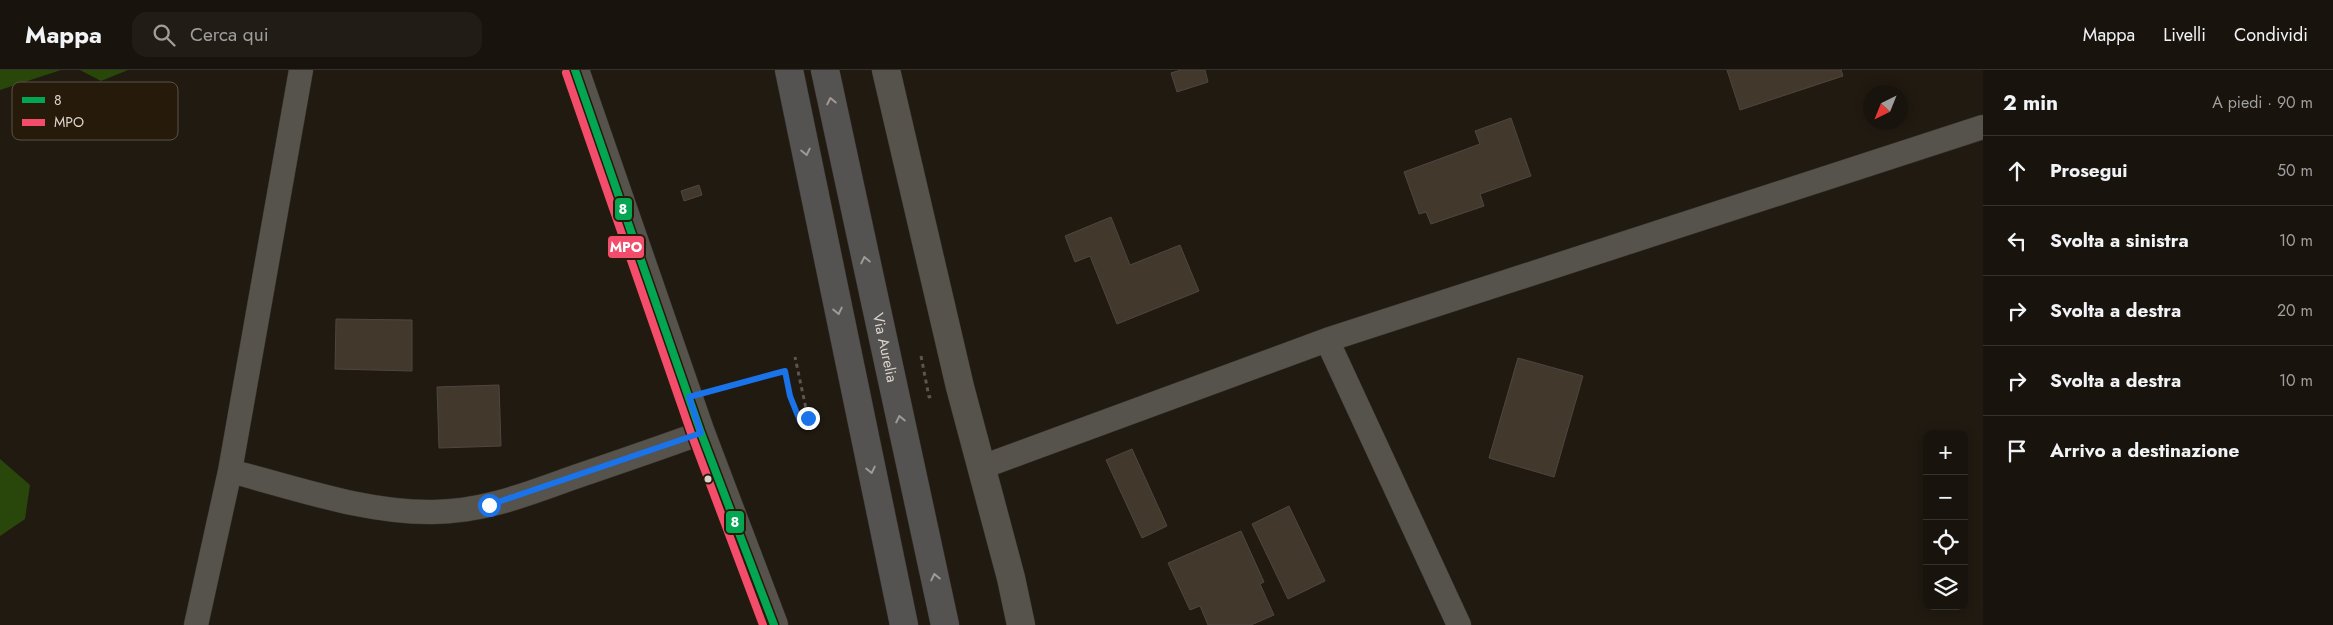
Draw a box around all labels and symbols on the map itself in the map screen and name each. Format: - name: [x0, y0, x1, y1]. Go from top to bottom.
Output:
- legend: [12, 82, 178, 140]
- north arrow: [1863, 85, 1908, 130]
- text: 8: [54, 90, 62, 110]
- one-way arrow: [826, 97, 837, 105]
- text: MPO: [54, 112, 84, 132]
- one-way arrow: [800, 148, 811, 156]
- line badge: 8: [614, 197, 633, 221]
- text: 8: [619, 199, 628, 219]
- line badge: MPO: [607, 235, 645, 259]
- text: MPO: [610, 237, 643, 257]
- one-way arrow: [860, 256, 871, 264]
- one-way arrow: [833, 307, 843, 316]
- street label: Via Aurelia: [867, 311, 903, 384]
- route end: [797, 407, 820, 430]
- one-way arrow: [895, 414, 906, 423]
- one-way arrow: [866, 466, 876, 475]
- unlabelled marker: [703, 474, 713, 484]
- route start: [478, 494, 501, 517]
- line badge: 8: [725, 510, 745, 534]
- text: 8: [731, 512, 740, 532]
- one-way arrow: [930, 573, 941, 582]

